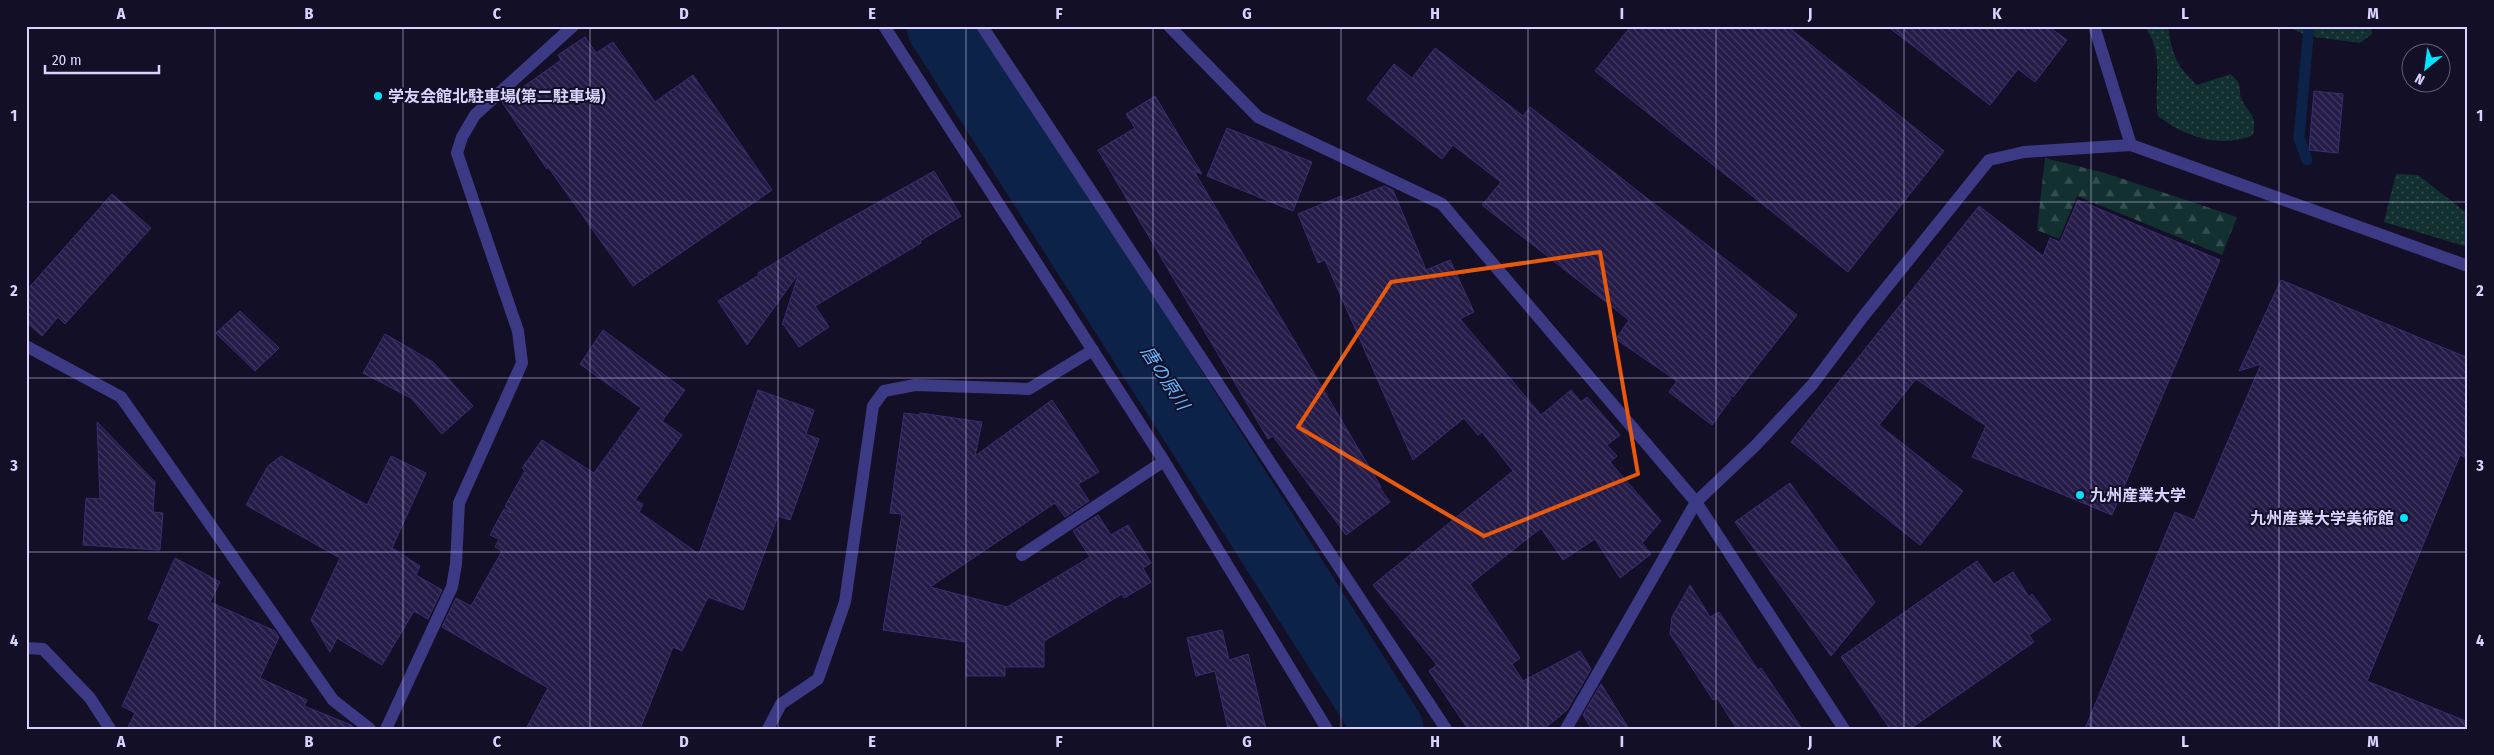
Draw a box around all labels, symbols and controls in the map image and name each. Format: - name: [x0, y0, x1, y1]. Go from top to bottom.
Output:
- text: A: [116, 4, 126, 23]
- text: B: [305, 4, 314, 23]
- text: C: [493, 4, 502, 23]
- text: D: [679, 4, 689, 23]
- text: E: [868, 4, 876, 23]
- text: F: [1055, 4, 1063, 23]
- text: G: [1242, 4, 1252, 23]
- text: H: [1430, 4, 1440, 23]
- text: I: [1620, 4, 1624, 23]
- text: J: [1807, 4, 1812, 23]
- text: K: [1992, 4, 2002, 23]
- text: L: [2181, 4, 2189, 23]
- text: M: [2367, 4, 2379, 23]
- scale bar: [45, 42, 159, 74]
- north arrow: [2402, 42, 2452, 92]
- text: 20 m: [52, 51, 82, 69]
- text: N: [2412, 69, 2428, 88]
- place label: 学友会館北駐車場(第二駐車場): [388, 87, 606, 106]
- marker: 学友会館北駐車場(第二駐車場): [372, 90, 384, 102]
- text: 1: [11, 106, 17, 125]
- text: 1: [2477, 106, 2483, 125]
- text: 2: [9, 281, 18, 300]
- text: 2: [2475, 281, 2484, 300]
- water label: 唐の原川: [1136, 342, 1195, 416]
- text: 3: [9, 456, 18, 475]
- text: 3: [2475, 456, 2484, 475]
- place label: 九州産業大学: [2090, 486, 2186, 505]
- marker: 九州産業大学: [2074, 489, 2086, 501]
- place label: 九州産業大学美術館: [2250, 509, 2394, 528]
- marker: 九州産業大学美術館: [2398, 512, 2410, 524]
- text: 4: [10, 631, 18, 650]
- text: 4: [2476, 631, 2484, 650]
- text: A: [116, 732, 126, 751]
- text: B: [305, 732, 314, 751]
- text: C: [493, 732, 502, 751]
- text: D: [679, 732, 689, 751]
- text: E: [868, 732, 876, 751]
- text: F: [1055, 732, 1063, 751]
- text: G: [1242, 732, 1252, 751]
- text: H: [1430, 732, 1440, 751]
- text: I: [1620, 732, 1624, 751]
- text: J: [1807, 732, 1812, 751]
- text: K: [1992, 732, 2002, 751]
- text: L: [2181, 732, 2189, 751]
- text: M: [2367, 732, 2379, 751]

